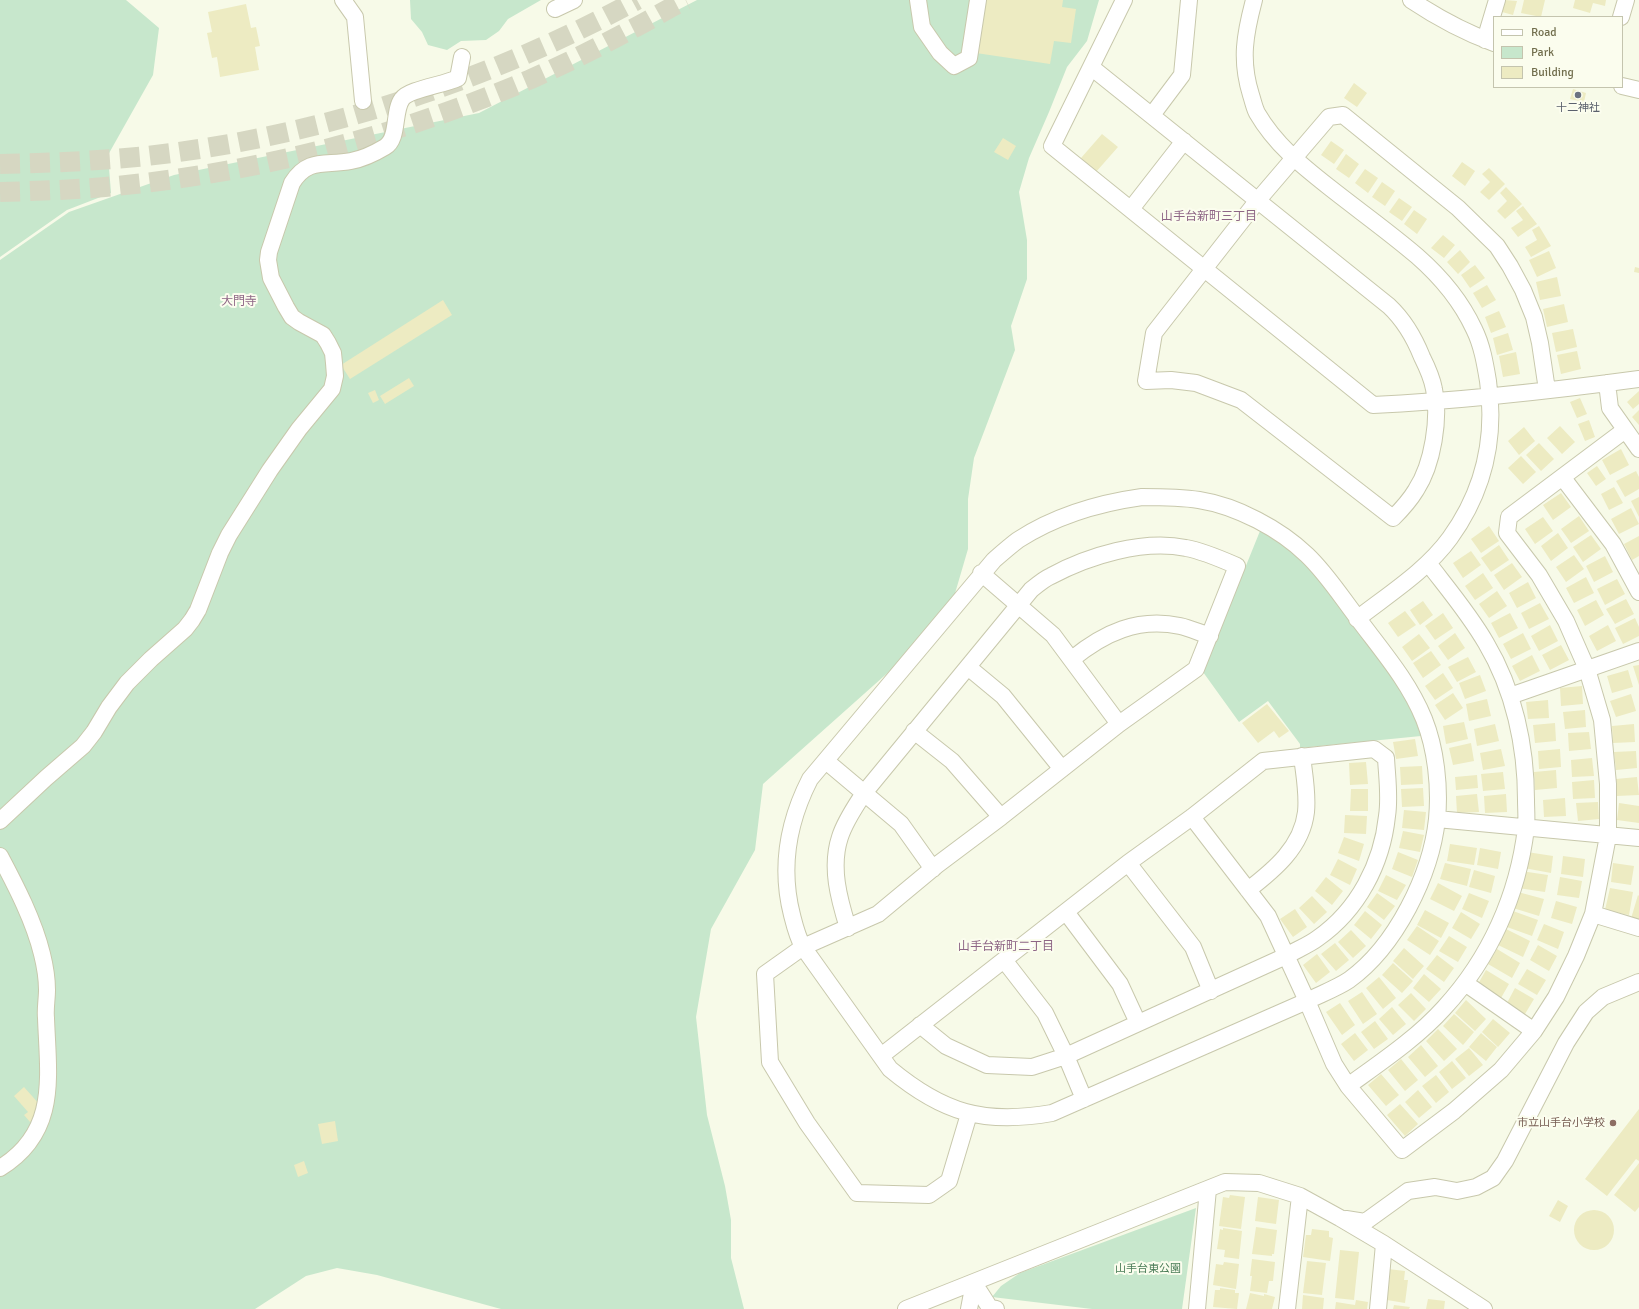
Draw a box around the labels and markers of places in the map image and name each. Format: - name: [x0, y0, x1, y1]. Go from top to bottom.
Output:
- marker: 十二神社: [1573, 90, 1583, 100]
- place label: 十二神社: [1556, 101, 1600, 115]
- place label: 市立山手台小学校: [1517, 1116, 1605, 1130]
- marker: 市立山手台小学校: [1608, 1118, 1618, 1128]

